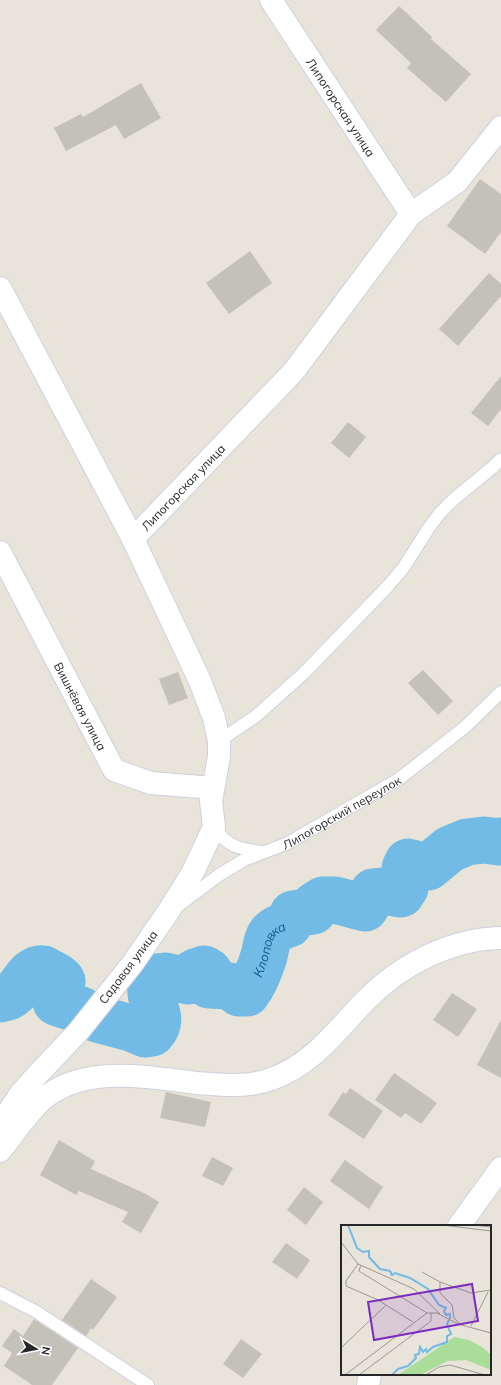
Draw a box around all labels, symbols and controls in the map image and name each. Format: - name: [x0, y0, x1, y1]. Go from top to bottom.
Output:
- street label: Липогорская улица: [303, 55, 379, 159]
- street label: Липогорская улица: [138, 440, 228, 534]
- street label: Вишнёвая улица: [51, 659, 110, 753]
- street label: Липогорский переулок: [280, 772, 404, 852]
- water label: Клоповка: [249, 918, 288, 979]
- street label: Садовая улица: [95, 927, 161, 1007]
- inset map: [341, 1225, 491, 1375]
- north arrow: [16, 1329, 56, 1369]
- text: N: [38, 1345, 53, 1356]

